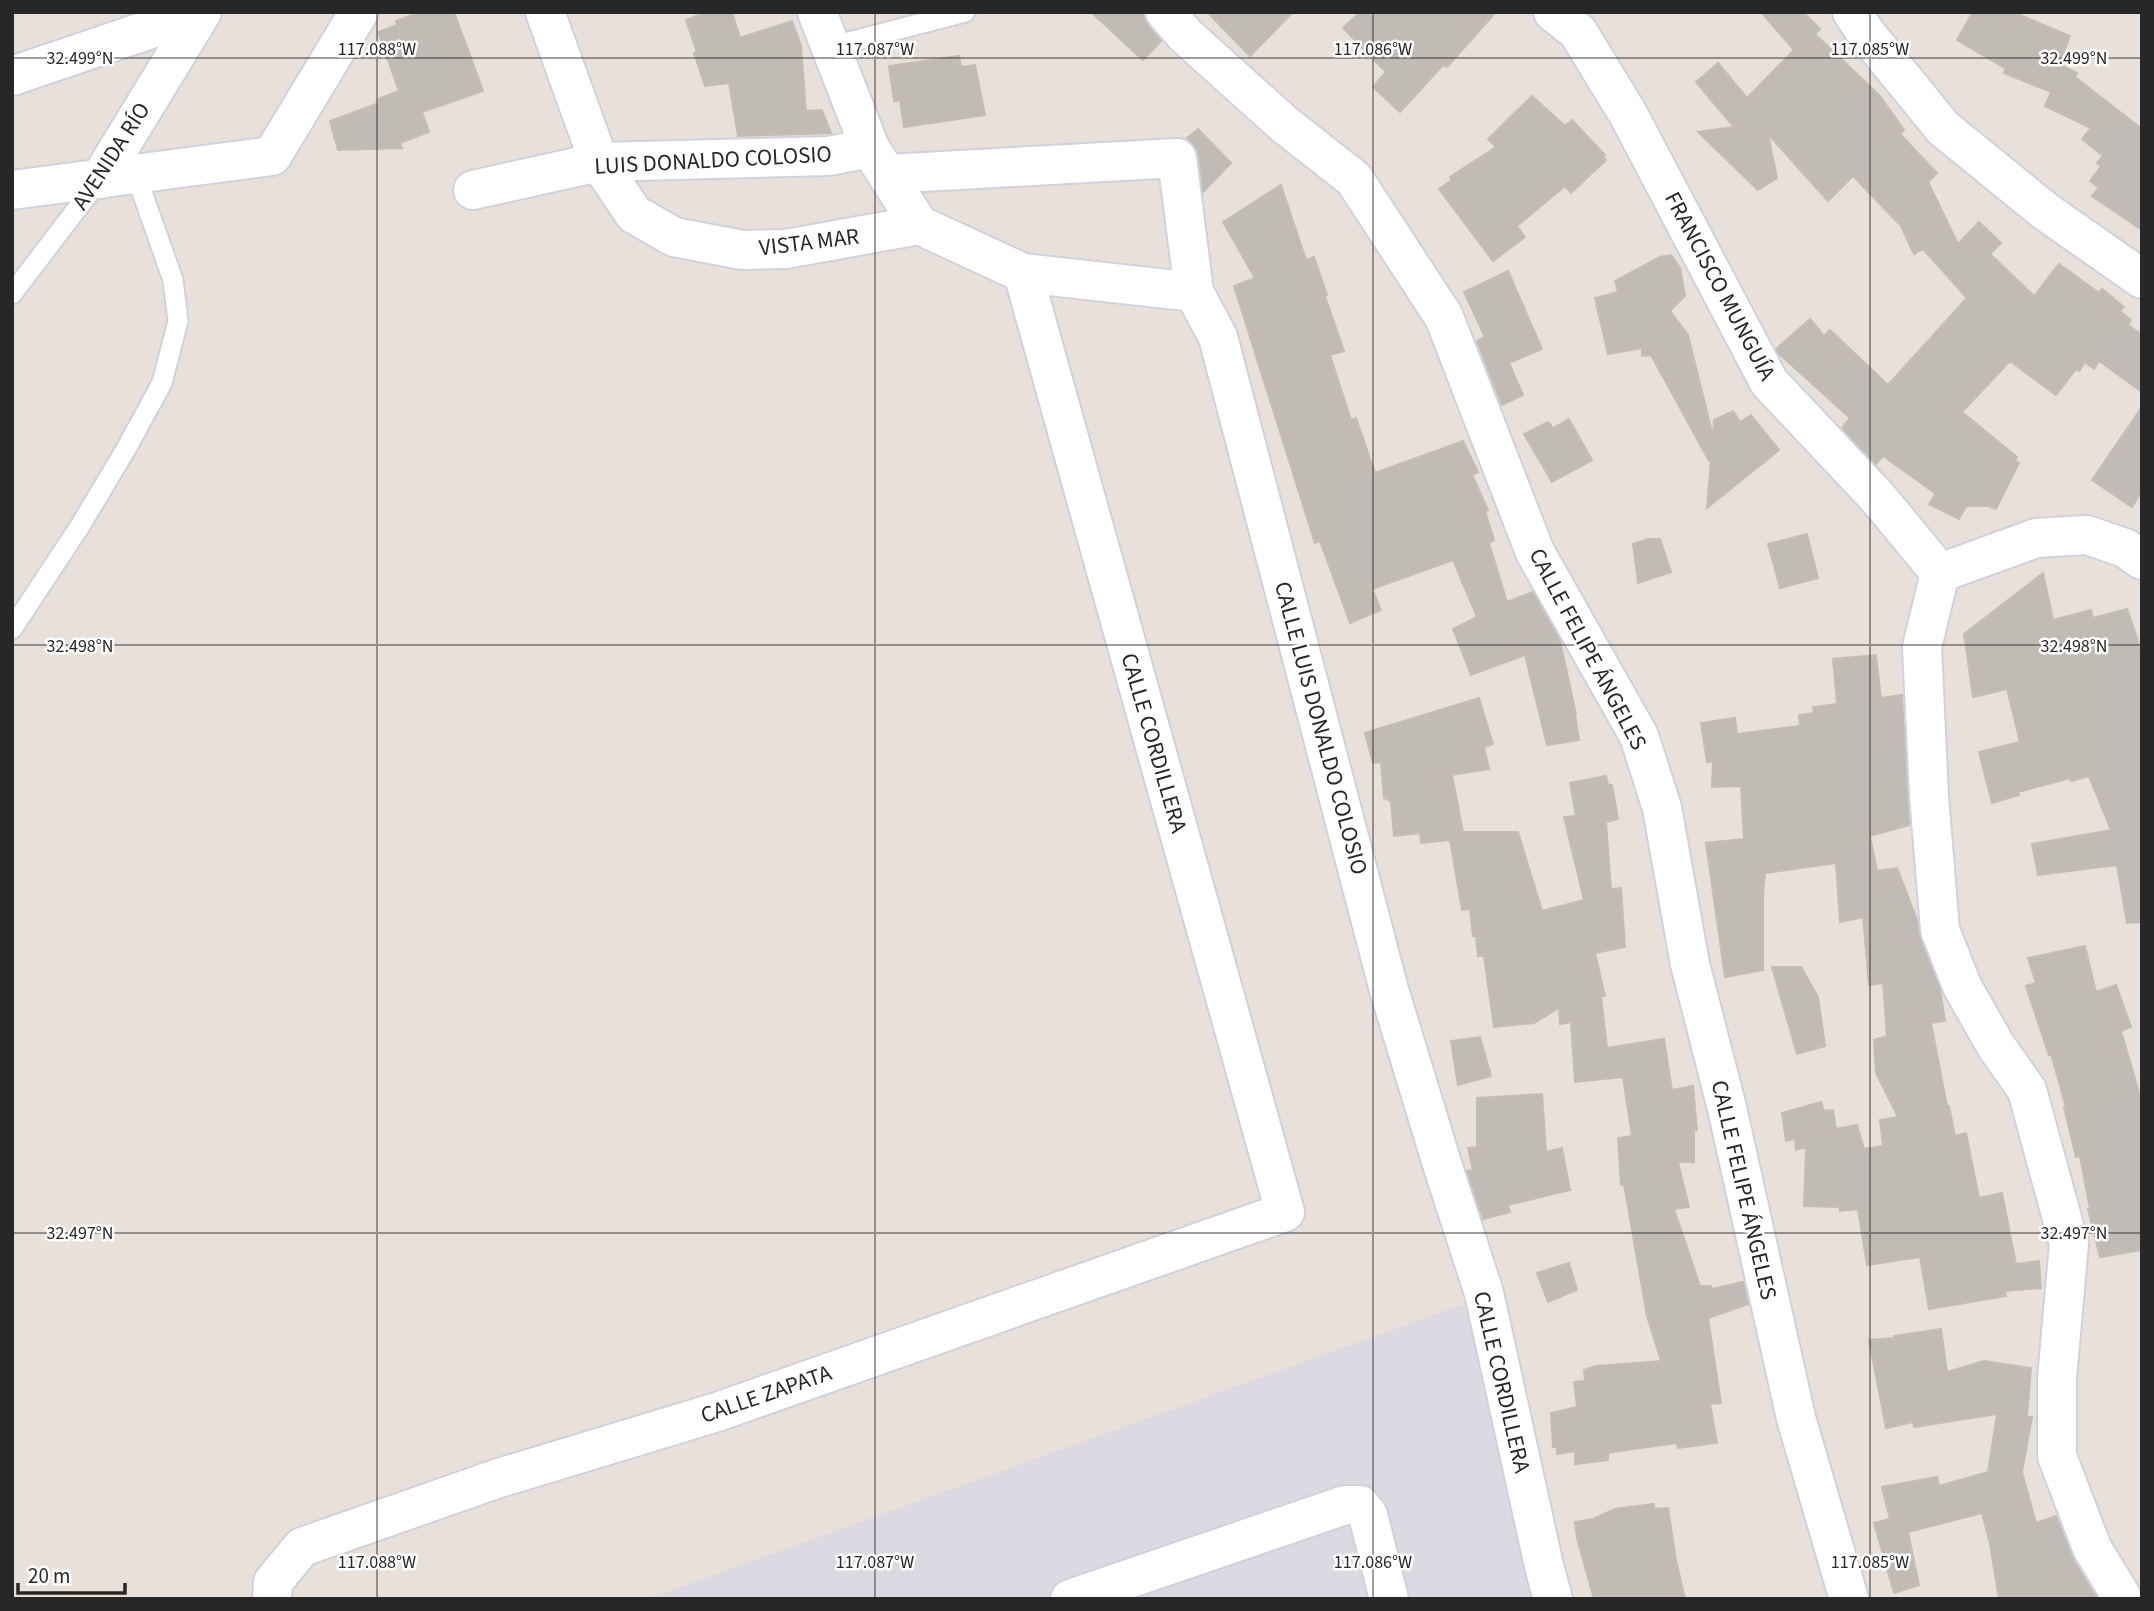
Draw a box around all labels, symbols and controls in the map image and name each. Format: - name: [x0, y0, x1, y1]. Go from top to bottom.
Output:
- text: 117.088°W: [338, 37, 416, 62]
- text: 117.087°W: [836, 37, 914, 62]
- text: 117.086°W: [1334, 37, 1412, 62]
- text: 117.085°W: [1831, 37, 1909, 62]
- text: 32.499°N: [47, 46, 113, 71]
- text: 32.499°N: [2041, 46, 2107, 71]
- street label: AVENIDA RÍO: [64, 96, 158, 216]
- street label: LUIS DONALDO COLOSIO: [594, 137, 832, 183]
- street label: FRANCISCO MUNGUÍA: [1656, 186, 1784, 387]
- street label: VISTA MAR: [757, 219, 861, 265]
- street label: CALLE FELIPE ÁNGELES: [1521, 542, 1655, 756]
- street label: CALLE LUIS DONALDO COLOSIO: [1266, 578, 1376, 878]
- text: 32.498°N: [47, 634, 113, 659]
- text: 32.498°N: [2041, 634, 2107, 659]
- street label: CALLE CORDILLERA: [1113, 649, 1196, 837]
- street label: CALLE FELIPE ÁNGELES: [1703, 1077, 1785, 1303]
- text: 32.497°N: [47, 1221, 113, 1246]
- text: 32.497°N: [2041, 1221, 2107, 1246]
- street label: CALLE CORDILLERA: [1465, 1288, 1539, 1477]
- street label: CALLE ZAPATA: [696, 1356, 836, 1432]
- text: 117.088°W: [338, 1550, 416, 1575]
- text: 117.087°W: [836, 1550, 914, 1575]
- text: 117.086°W: [1334, 1550, 1412, 1575]
- text: 117.085°W: [1831, 1550, 1909, 1575]
- scale bar: [18, 1552, 124, 1596]
- text: 20 m: [28, 1561, 70, 1591]

